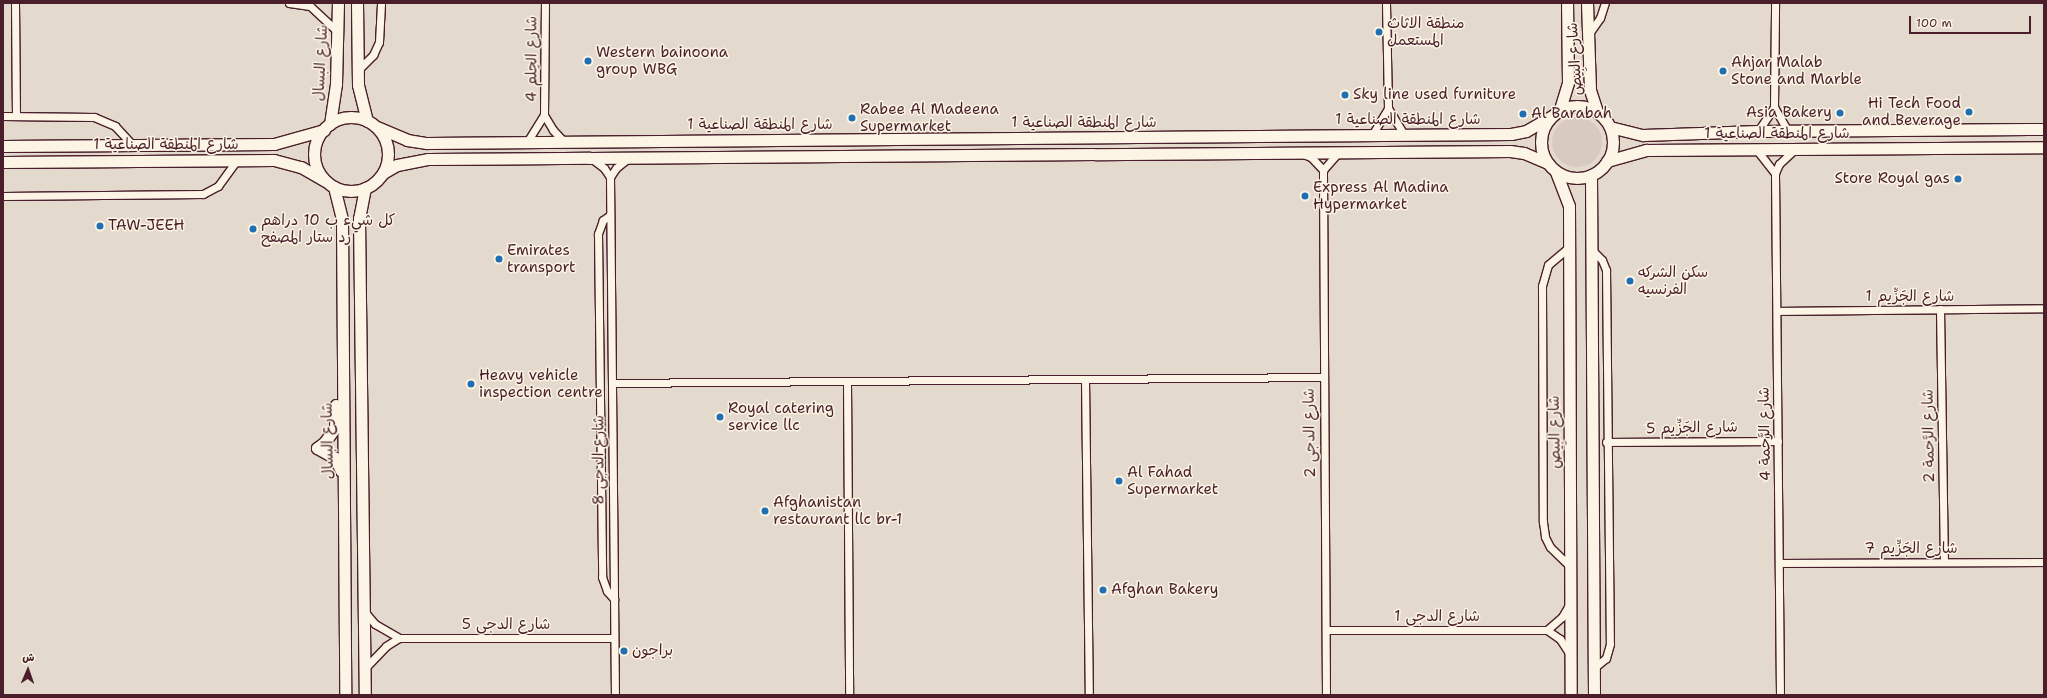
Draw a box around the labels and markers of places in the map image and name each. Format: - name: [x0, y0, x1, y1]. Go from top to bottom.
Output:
- place label: منطقة الاثاث المستعمل: [1387, 14, 1464, 49]
- marker: منطقة الاثاث المستعمل: [1374, 27, 1384, 37]
- place label: Western bainoona group WBG: [596, 43, 728, 78]
- place label: Ahjar Malab Stone and Marble: [1731, 53, 1862, 88]
- marker: Western bainoona group WBG: [583, 56, 593, 66]
- marker: Ahjar Malab Stone and Marble: [1718, 66, 1728, 76]
- place label: Sky line used furniture: [1353, 86, 1516, 104]
- marker: Sky line used furniture: [1340, 90, 1350, 100]
- place label: Hi Tech Food and Beverage: [1862, 94, 1961, 129]
- place label: Rabee Al Madeena Supermarket: [860, 100, 999, 135]
- place label: Asia Bakery: [1746, 104, 1832, 122]
- place label: Al Barabah: [1531, 105, 1612, 123]
- marker: Hi Tech Food and Beverage: [1964, 107, 1974, 117]
- marker: Asia Bakery: [1835, 108, 1845, 118]
- marker: Al Barabah: [1518, 109, 1528, 119]
- marker: Rabee Al Madeena Supermarket: [847, 113, 857, 123]
- place label: Store Royal gas: [1835, 170, 1950, 188]
- marker: Store Royal gas: [1953, 174, 1963, 184]
- place label: Express Al Madina Hypermarket: [1313, 178, 1449, 213]
- marker: Express Al Madina Hypermarket: [1300, 191, 1310, 201]
- place label: كل شيء ب 10 دراهم رد ستار المصفح: [261, 211, 395, 246]
- place label: TAW-JEEH: [108, 217, 184, 235]
- marker: TAW-JEEH: [95, 221, 105, 231]
- marker: كل شيء ب 10 دراهم رد ستار المصفح: [248, 224, 258, 234]
- place label: Emirates transport: [507, 241, 576, 276]
- marker: Emirates transport: [494, 254, 504, 264]
- place label: سكن الشركه الفرنسيه: [1638, 263, 1708, 298]
- marker: سكن الشركه الفرنسيه: [1625, 276, 1635, 286]
- place label: Heavy vehicle inspection centre: [479, 366, 603, 401]
- marker: Heavy vehicle inspection centre: [466, 379, 476, 389]
- place label: Royal catering service llc: [728, 399, 834, 434]
- marker: Royal catering service llc: [715, 412, 725, 422]
- place label: Al Fahad Supermarket: [1127, 463, 1218, 498]
- marker: Al Fahad Supermarket: [1114, 476, 1124, 486]
- place label: Afghanistan restaurant llc br-1: [773, 493, 902, 528]
- marker: Afghanistan restaurant llc br-1: [760, 506, 770, 516]
- place label: Afghan Bakery: [1111, 581, 1218, 599]
- marker: Afghan Bakery: [1098, 585, 1108, 595]
- place label: براجون: [632, 642, 673, 660]
- marker: براجون: [619, 646, 629, 656]

